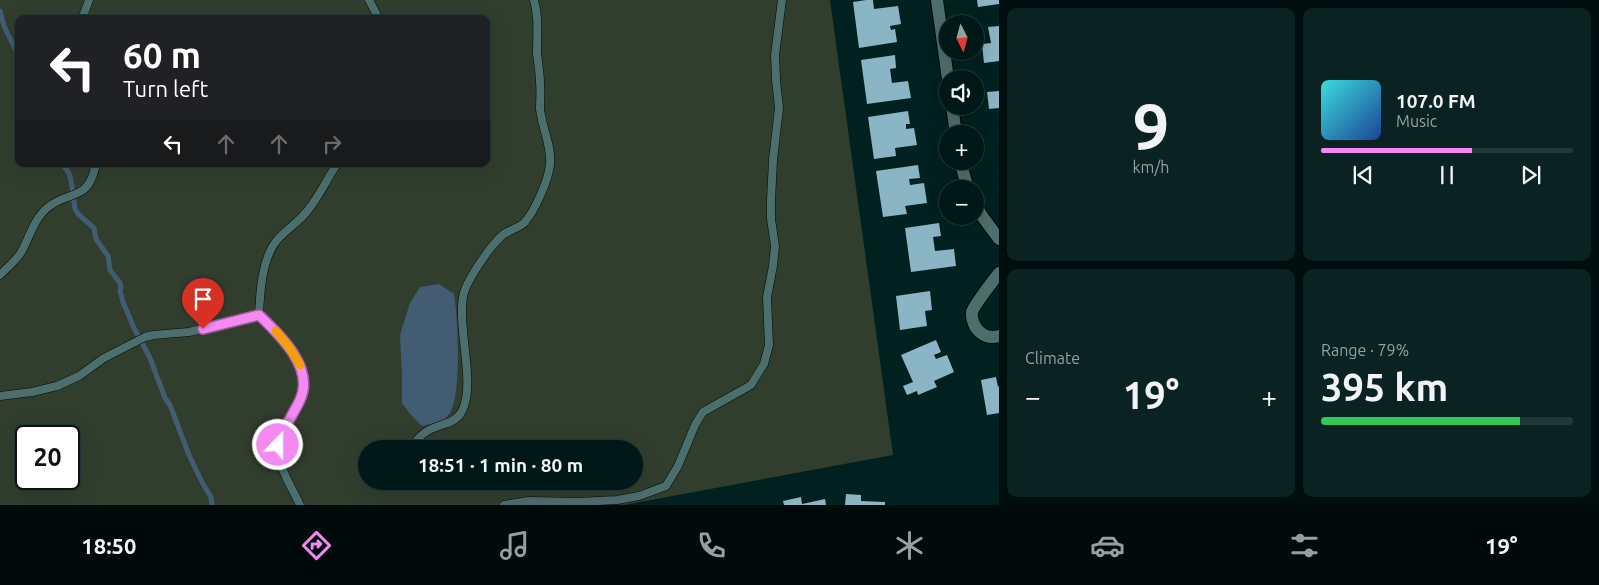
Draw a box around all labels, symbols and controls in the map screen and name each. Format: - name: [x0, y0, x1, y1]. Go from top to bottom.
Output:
- north arrow: [939, 15, 984, 60]
- map controls: [939, 15, 984, 225]
- icon: left: [40, 35, 105, 100]
- text: 60 m: [123, 35, 201, 75]
- button: sound: [939, 70, 984, 115]
- text: Turn left: [123, 76, 208, 101]
- text: 9: [1133, 89, 1169, 162]
- text: 107.0 FM: [1396, 90, 1476, 112]
- text: Music: [1396, 112, 1437, 130]
- button: +: [939, 125, 984, 170]
- icon: left: [159, 130, 187, 158]
- icon: ahead: [212, 130, 240, 158]
- icon: ahead: [265, 130, 293, 158]
- icon: right: [318, 130, 346, 158]
- text: km/h: [1133, 158, 1169, 176]
- icon: previous: [1349, 161, 1377, 189]
- icon: pause: [1433, 161, 1461, 189]
- icon: next: [1517, 161, 1545, 189]
- button: −: [939, 180, 984, 225]
- pin: [182, 278, 224, 329]
- icon: arrive: [189, 285, 217, 313]
- text: Range · 79%: [1321, 341, 1409, 359]
- text: Climate: [1025, 349, 1080, 367]
- text: 395 km: [1321, 366, 1448, 408]
- text: 19°: [1123, 374, 1179, 416]
- text: −: [1025, 381, 1041, 412]
- text: +: [1261, 381, 1277, 412]
- position arrow: [251, 418, 303, 470]
- speed limit sign: 20: [15, 425, 80, 490]
- text: 18:51 · 1 min · 80 m: [418, 454, 583, 476]
- icon: directions: [299, 528, 334, 563]
- icon: music: [497, 528, 532, 563]
- icon: phone: [694, 528, 729, 563]
- icon: climate: [892, 528, 927, 563]
- icon: car: [1090, 528, 1125, 563]
- icon: filters: [1287, 528, 1322, 563]
- text: 18:50: [81, 533, 136, 558]
- text: 19°: [1485, 533, 1518, 558]

